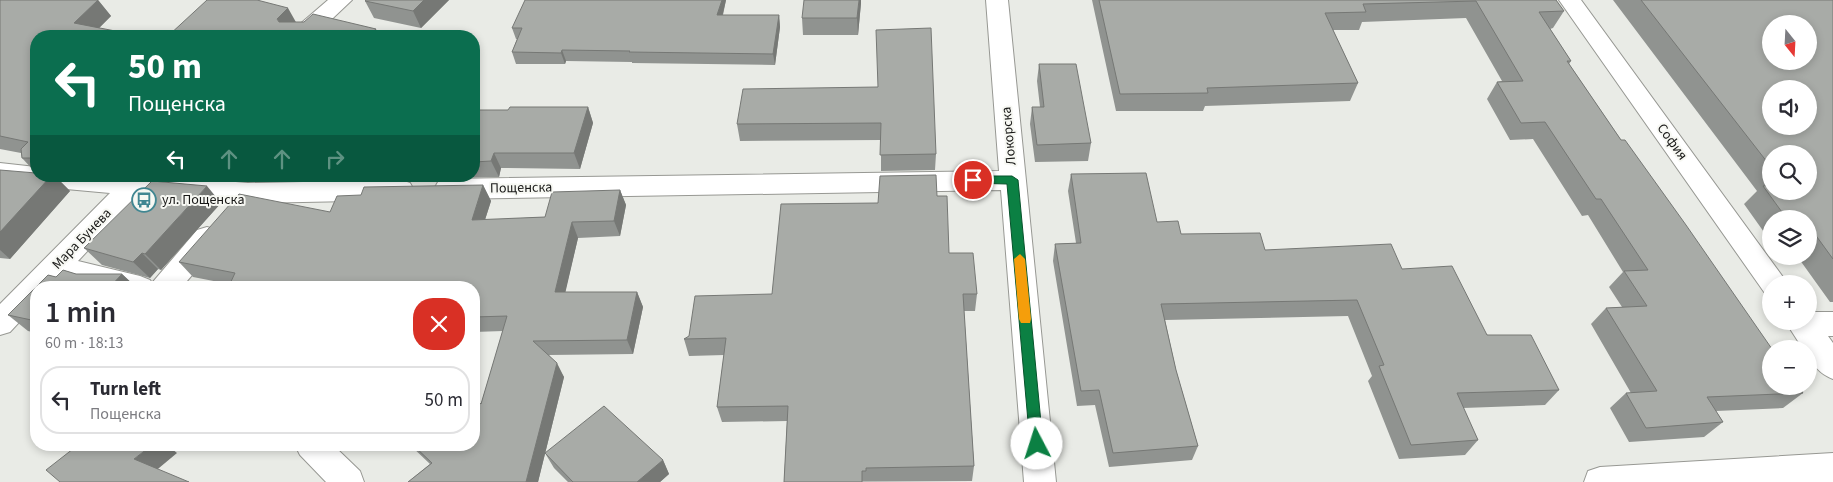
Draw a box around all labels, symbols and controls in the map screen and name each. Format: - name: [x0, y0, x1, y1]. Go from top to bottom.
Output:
- north arrow: [1762, 15, 1818, 70]
- map controls: [1762, 15, 1817, 395]
- text: 50 m: [128, 42, 202, 92]
- icon: left: [45, 50, 110, 115]
- button: sound: [1762, 80, 1817, 135]
- text: Пощенска: [128, 88, 226, 120]
- street label: Локорска: [996, 106, 1022, 166]
- street label: София: [1652, 120, 1692, 164]
- icon: left: [162, 145, 190, 173]
- icon: ahead: [215, 145, 243, 173]
- icon: ahead: [268, 145, 296, 173]
- icon: right: [321, 145, 349, 173]
- button: search: [1762, 145, 1817, 200]
- pin: [952, 159, 994, 201]
- icon: arrive: [959, 166, 987, 194]
- street label: Пощенска: [490, 177, 552, 199]
- bus stop icon: ул. Пощенска: [131, 187, 157, 213]
- place label: ул. Пощенска: [162, 190, 244, 210]
- street label: Мара Бунева: [48, 204, 116, 274]
- button: layers: [1762, 210, 1817, 265]
- button: +: [1762, 275, 1817, 330]
- text: 1 min: [45, 291, 116, 334]
- button: close: [413, 298, 465, 350]
- text: 60 m · 18:13: [45, 332, 124, 354]
- button: −: [1762, 340, 1817, 395]
- text: Turn left: [90, 376, 161, 403]
- icon: left: [47, 386, 75, 414]
- text: 50 m: [425, 387, 463, 414]
- text: Пощенска: [90, 403, 161, 425]
- position arrow: [1010, 417, 1062, 469]

